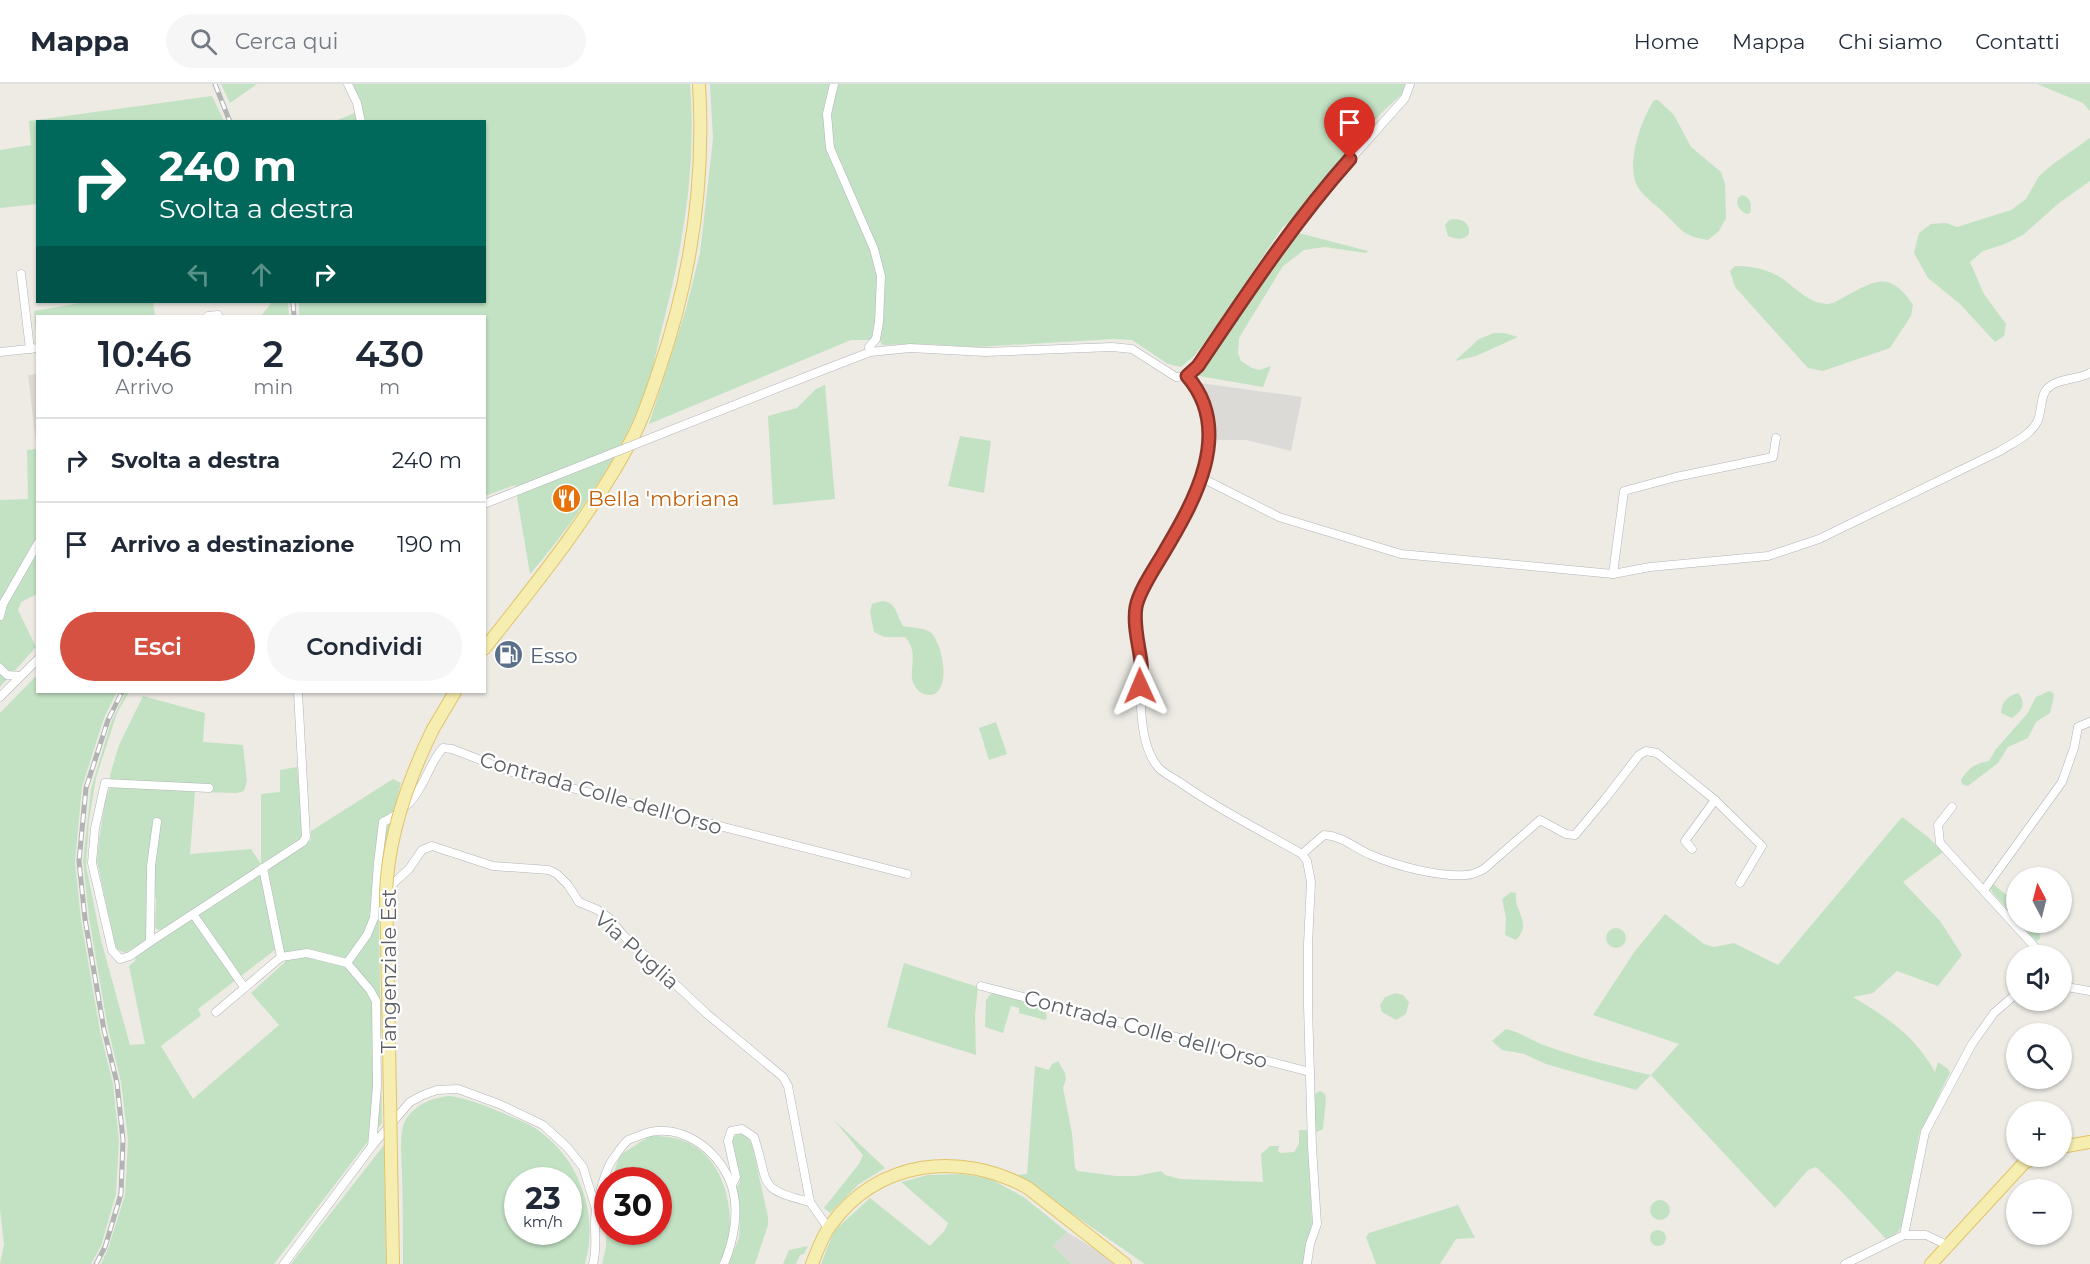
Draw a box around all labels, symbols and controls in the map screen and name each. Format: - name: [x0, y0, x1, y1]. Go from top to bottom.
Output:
- search box: [166, 14, 586, 68]
- text: Mappa: [30, 24, 130, 58]
- icon: search: [187, 25, 220, 58]
- text: Cerca qui: [235, 28, 338, 55]
- text: Home: [1634, 29, 1699, 54]
- text: Mappa: [1732, 29, 1805, 54]
- text: Chi siamo: [1838, 29, 1942, 54]
- text: Contatti: [1975, 29, 2060, 54]
- pin: [1324, 97, 1375, 159]
- icon: arrive: [1333, 106, 1366, 139]
- text: 240 m: [159, 140, 297, 192]
- icon: right: [60, 144, 138, 222]
- text: Svolta a destra: [159, 192, 354, 225]
- icon: left: [182, 258, 215, 291]
- icon: ahead: [245, 258, 278, 291]
- icon: right: [308, 258, 341, 291]
- text: 10:46: [98, 332, 191, 376]
- text: 2: [263, 332, 284, 376]
- text: 430: [355, 332, 424, 376]
- text: Arrivo: [115, 375, 174, 399]
- text: min: [253, 375, 293, 399]
- text: m: [379, 375, 400, 399]
- icon: right: [60, 444, 93, 477]
- text: Svolta a destra: [111, 447, 280, 474]
- text: 240 m: [392, 447, 462, 474]
- restaurant icon: Bella 'mbriana: [551, 482, 583, 514]
- place label: Bella 'mbriana: [588, 486, 739, 511]
- icon: arrive: [60, 528, 93, 561]
- text: Arrivo a destinazione: [111, 531, 354, 558]
- text: 190 m: [397, 531, 462, 558]
- button: Esci: [60, 612, 255, 681]
- button: Condividi: [267, 612, 462, 681]
- fuel station icon: Esso: [493, 639, 525, 671]
- place label: Esso: [530, 643, 578, 668]
- position arrow: [1108, 654, 1172, 718]
- street label: Contrada Colle dell'Orso: [477, 746, 725, 840]
- north arrow: [2006, 867, 2072, 933]
- map controls: [2006, 867, 2072, 1245]
- street label: Tangenziale Est: [376, 889, 401, 1053]
- street label: Via Puglia: [590, 906, 684, 994]
- button: sound: [2006, 945, 2072, 1011]
- street label: Contrada Colle dell'Orso: [1022, 984, 1270, 1074]
- button: search: [2006, 1023, 2072, 1089]
- button: +: [2006, 1101, 2072, 1167]
- speed limit sign: 30: [594, 1167, 672, 1245]
- button: −: [2006, 1179, 2072, 1245]
- text: 23: [525, 1180, 561, 1217]
- text: km/h: [523, 1212, 563, 1231]

